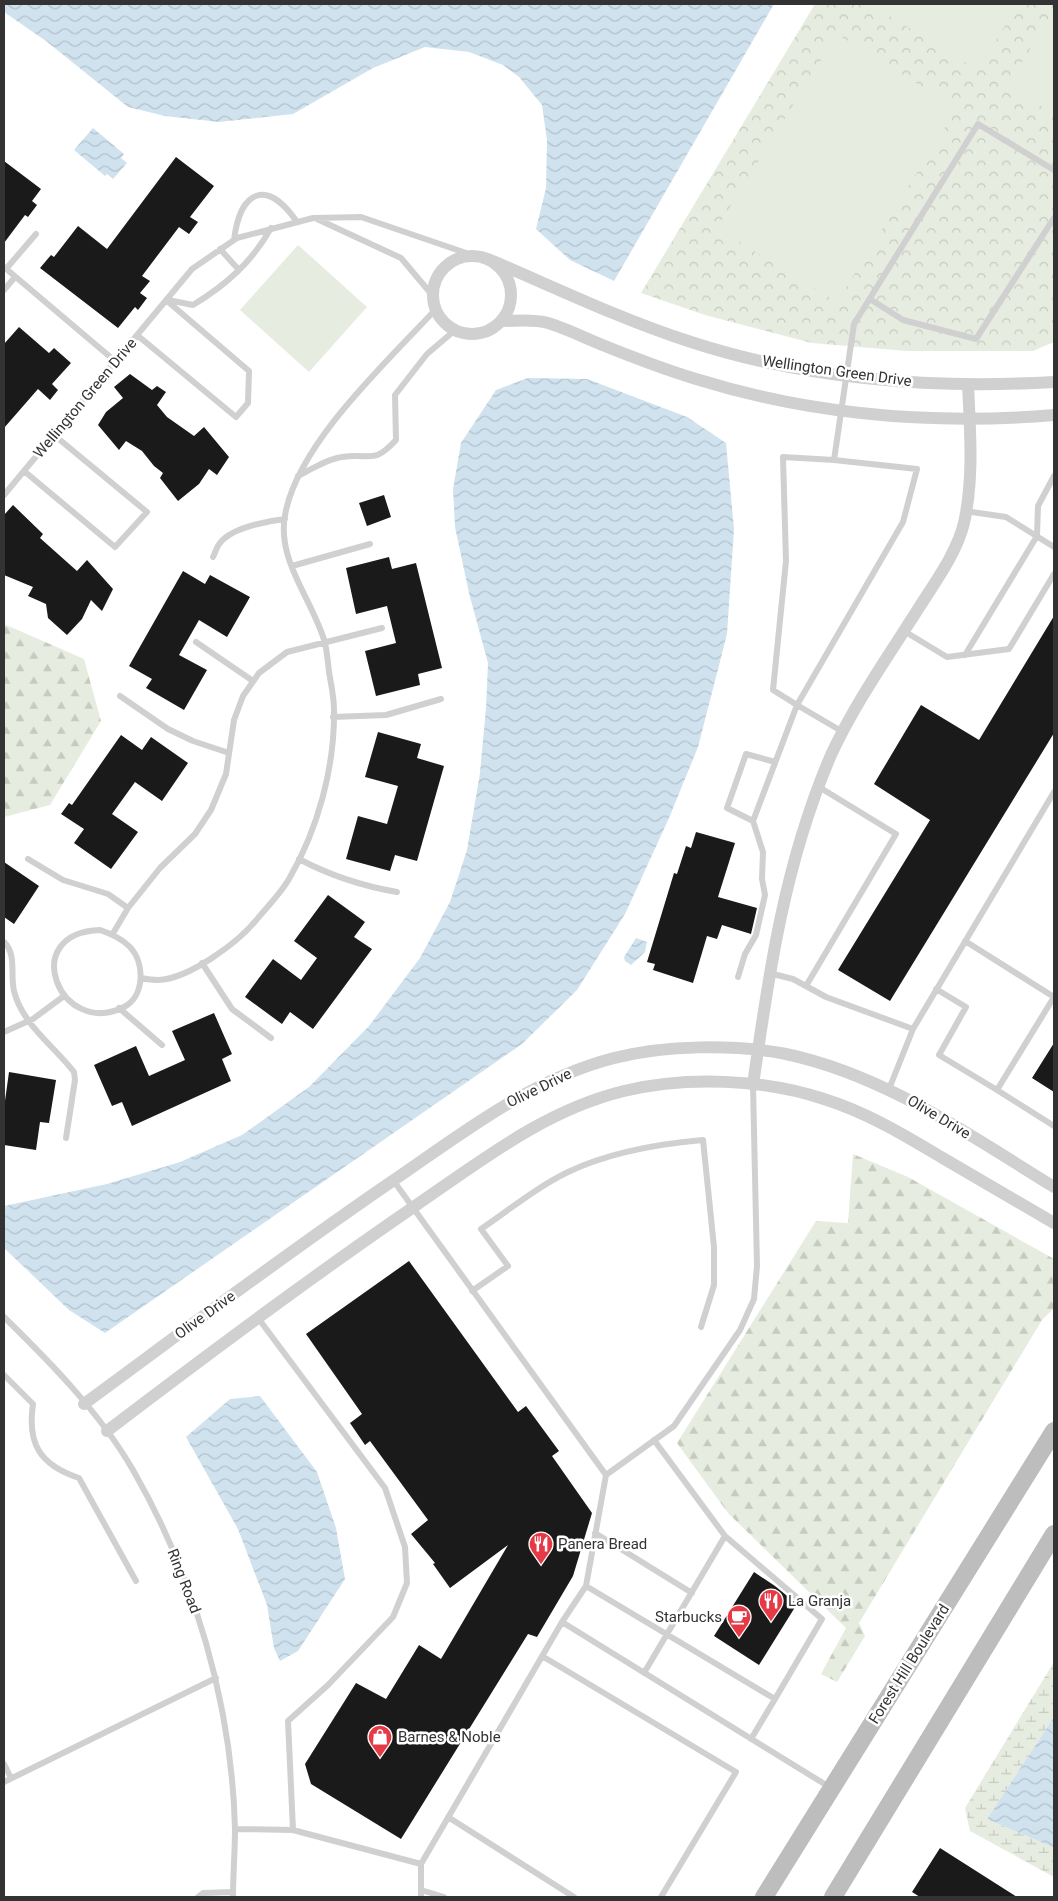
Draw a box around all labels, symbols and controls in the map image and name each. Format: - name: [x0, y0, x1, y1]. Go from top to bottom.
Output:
- street label: Wellington Green Drive: [30, 334, 140, 462]
- street label: Wellington Green Drive: [761, 352, 913, 390]
- street label: Olive Drive: [504, 1065, 575, 1111]
- street label: Olive Drive: [904, 1091, 974, 1143]
- street label: Olive Drive: [171, 1287, 239, 1343]
- restaurant icon: Panera Bread: [528, 1531, 554, 1565]
- place label: Panera Bread: [558, 1535, 647, 1553]
- street label: Ring Road: [163, 1546, 205, 1616]
- restaurant icon: La Granja: [758, 1588, 784, 1622]
- place label: La Granja: [788, 1592, 851, 1610]
- street label: Forest Hill Boulevard: [865, 1601, 953, 1727]
- cafe icon: Starbucks: [726, 1604, 752, 1638]
- place label: Starbucks: [655, 1608, 722, 1626]
- shop icon: Barnes & Noble: [367, 1724, 393, 1758]
- place label: Barnes & Noble: [398, 1728, 501, 1746]

